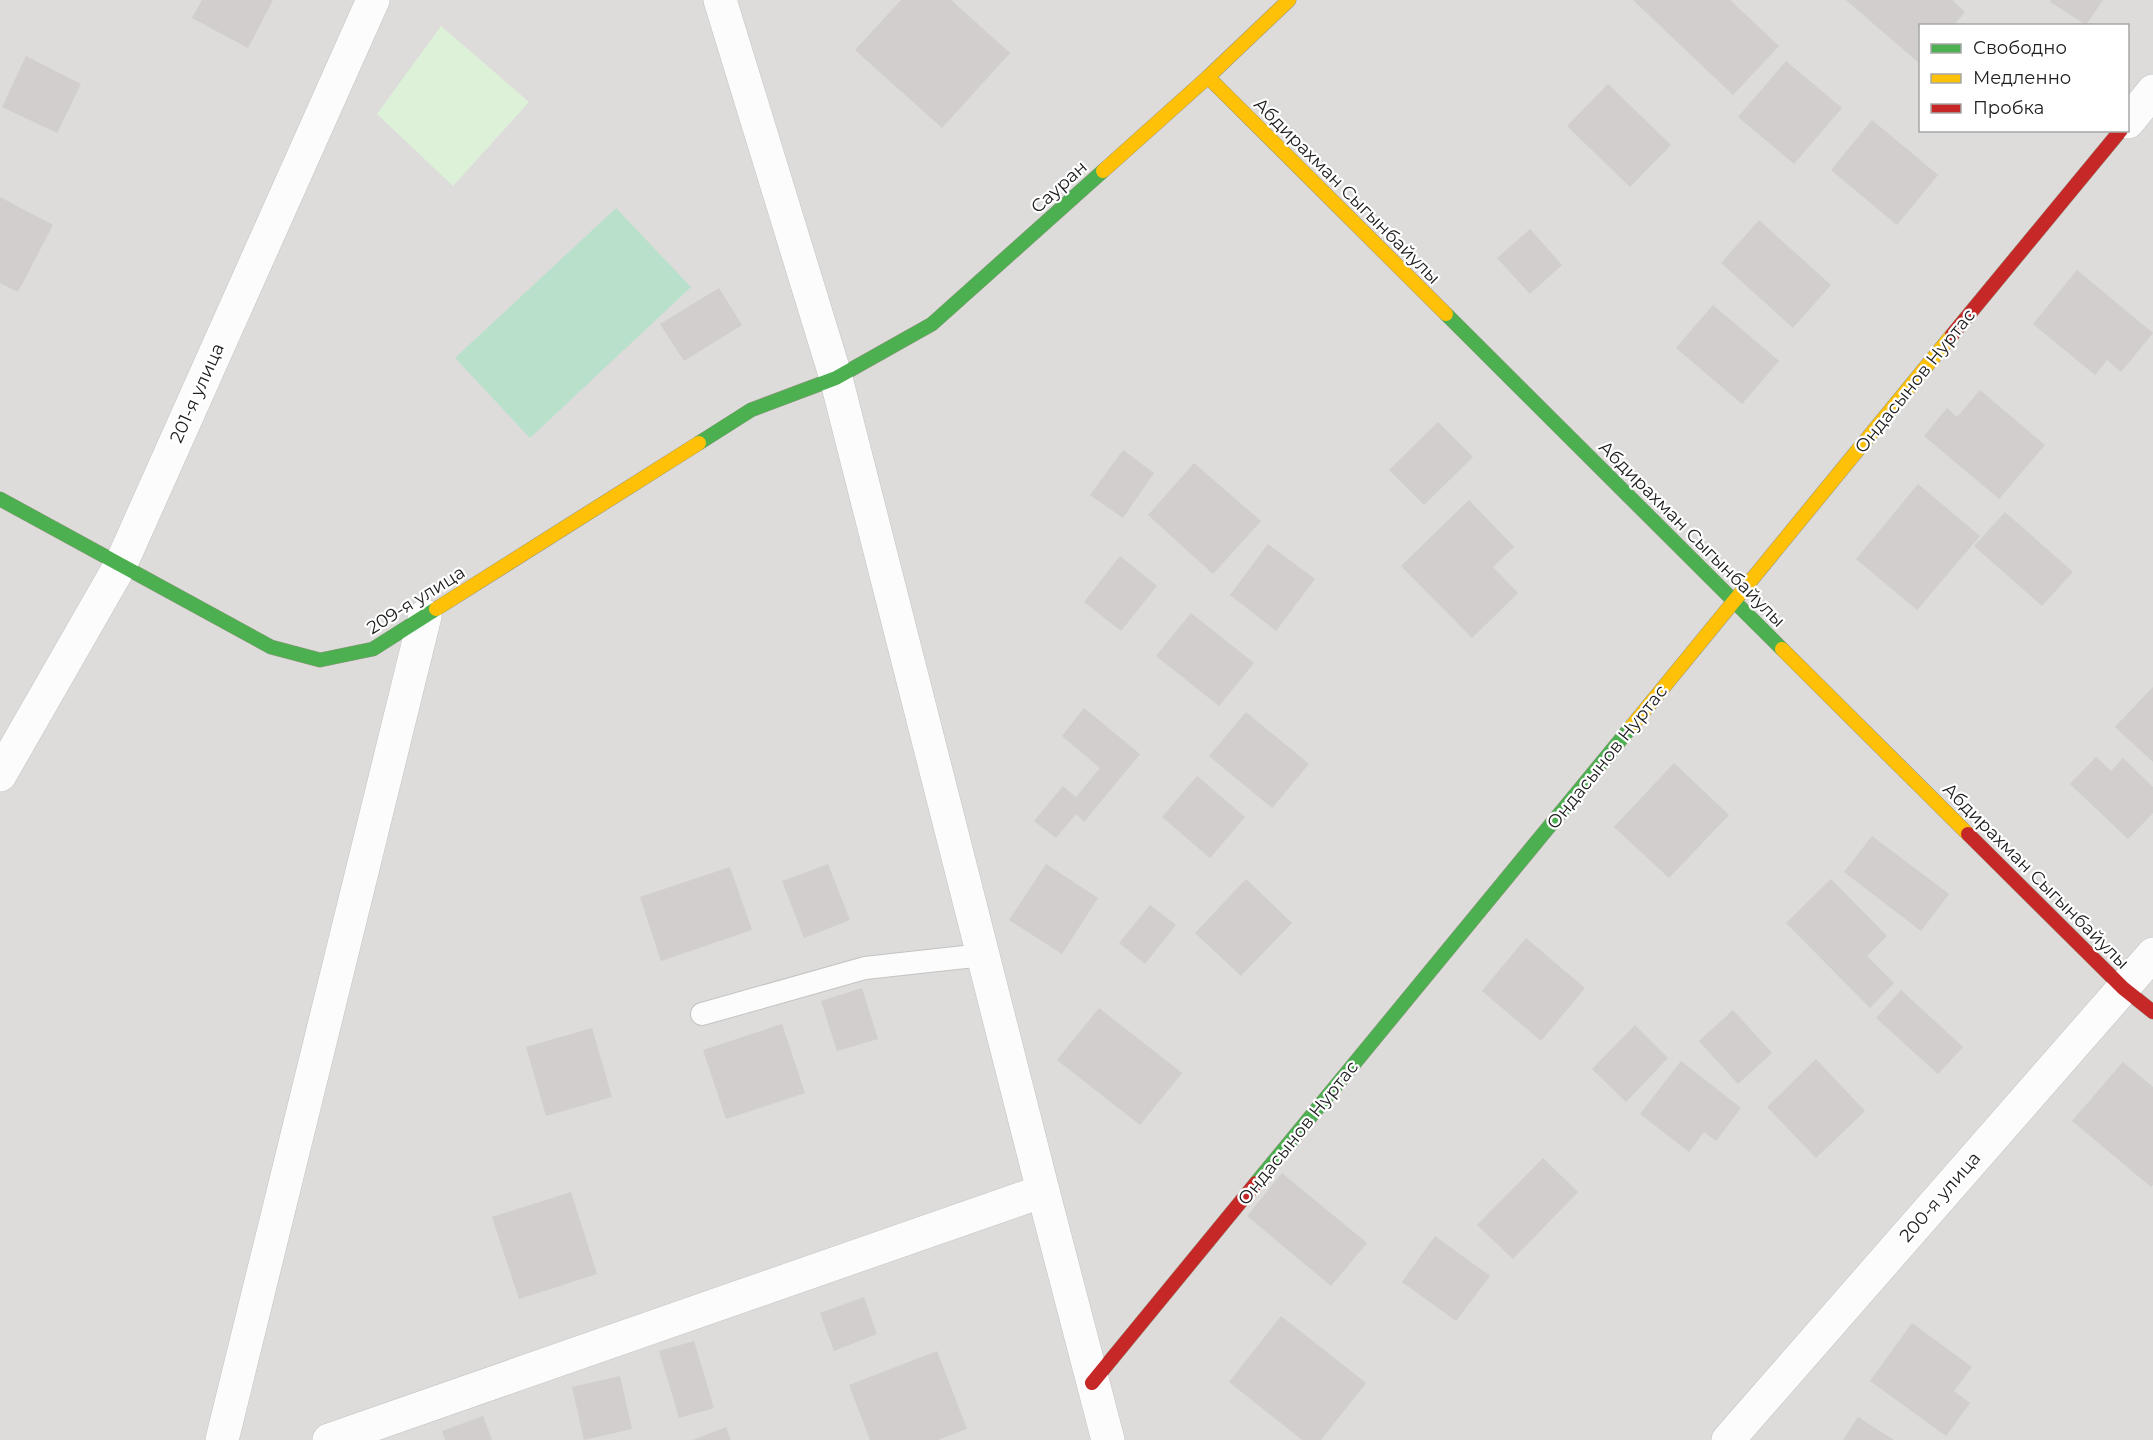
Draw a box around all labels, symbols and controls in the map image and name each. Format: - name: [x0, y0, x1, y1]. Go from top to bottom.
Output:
- legend: [1919, 24, 2129, 132]
- text: Свободно: [1973, 37, 2067, 59]
- text: Медленно: [1973, 67, 2071, 89]
- street label: Абдирахман Сыгынбайулы: [1249, 93, 1445, 289]
- text: Пробка: [1973, 97, 2044, 119]
- street label: Сауран: [1026, 156, 1092, 218]
- street label: Ондасынов Нуртас: [1850, 304, 1980, 458]
- street label: 201-я улица: [165, 340, 229, 446]
- street label: Абдирахман Сыгынбайулы: [1594, 436, 1790, 632]
- street label: 209-я улица: [363, 561, 469, 639]
- street label: Ондасынов Нуртас: [1542, 680, 1672, 834]
- street label: Абдирахман Сыгынбайулы: [1938, 778, 2134, 974]
- street label: Ондасынов Нуртас: [1233, 1056, 1363, 1210]
- street label: 200-я улица: [1895, 1147, 1985, 1247]

